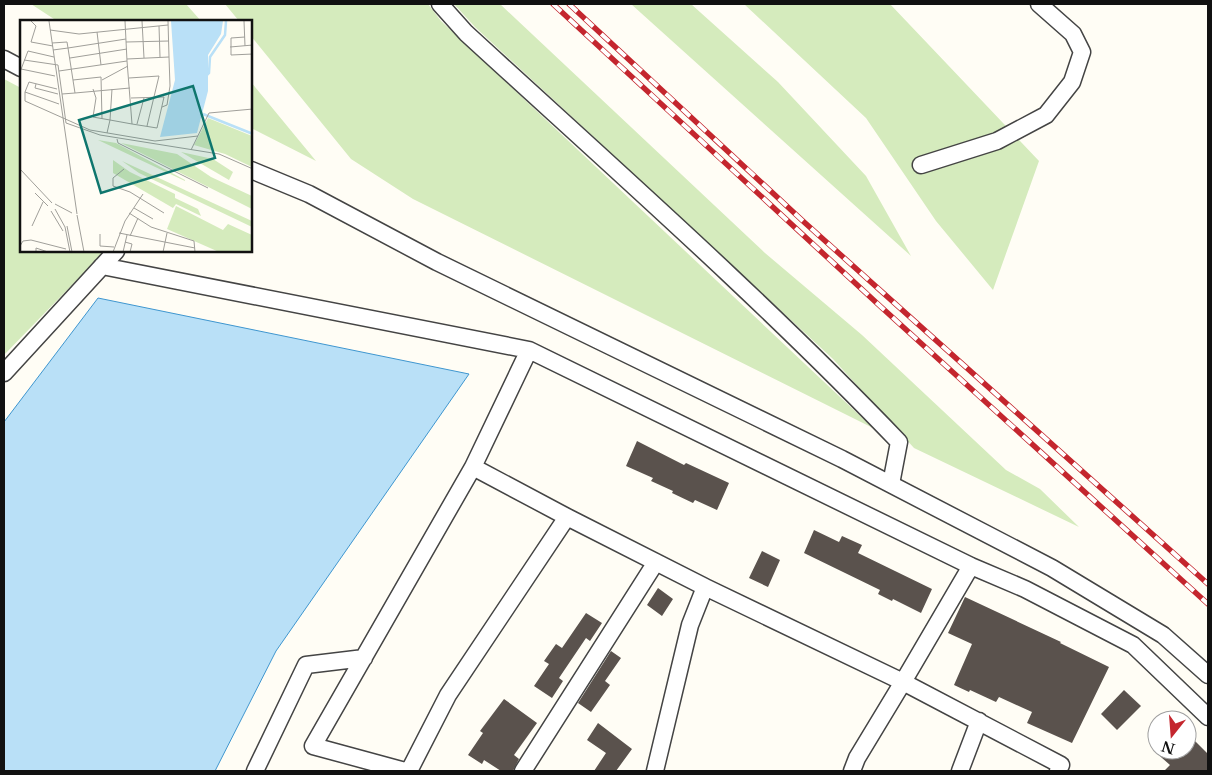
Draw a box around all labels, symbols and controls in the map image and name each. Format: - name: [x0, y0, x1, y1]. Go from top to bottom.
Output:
- inset map: [20, 20, 252, 252]
- north arrow: [1147, 710, 1197, 760]
- text: N: [1159, 737, 1177, 758]

